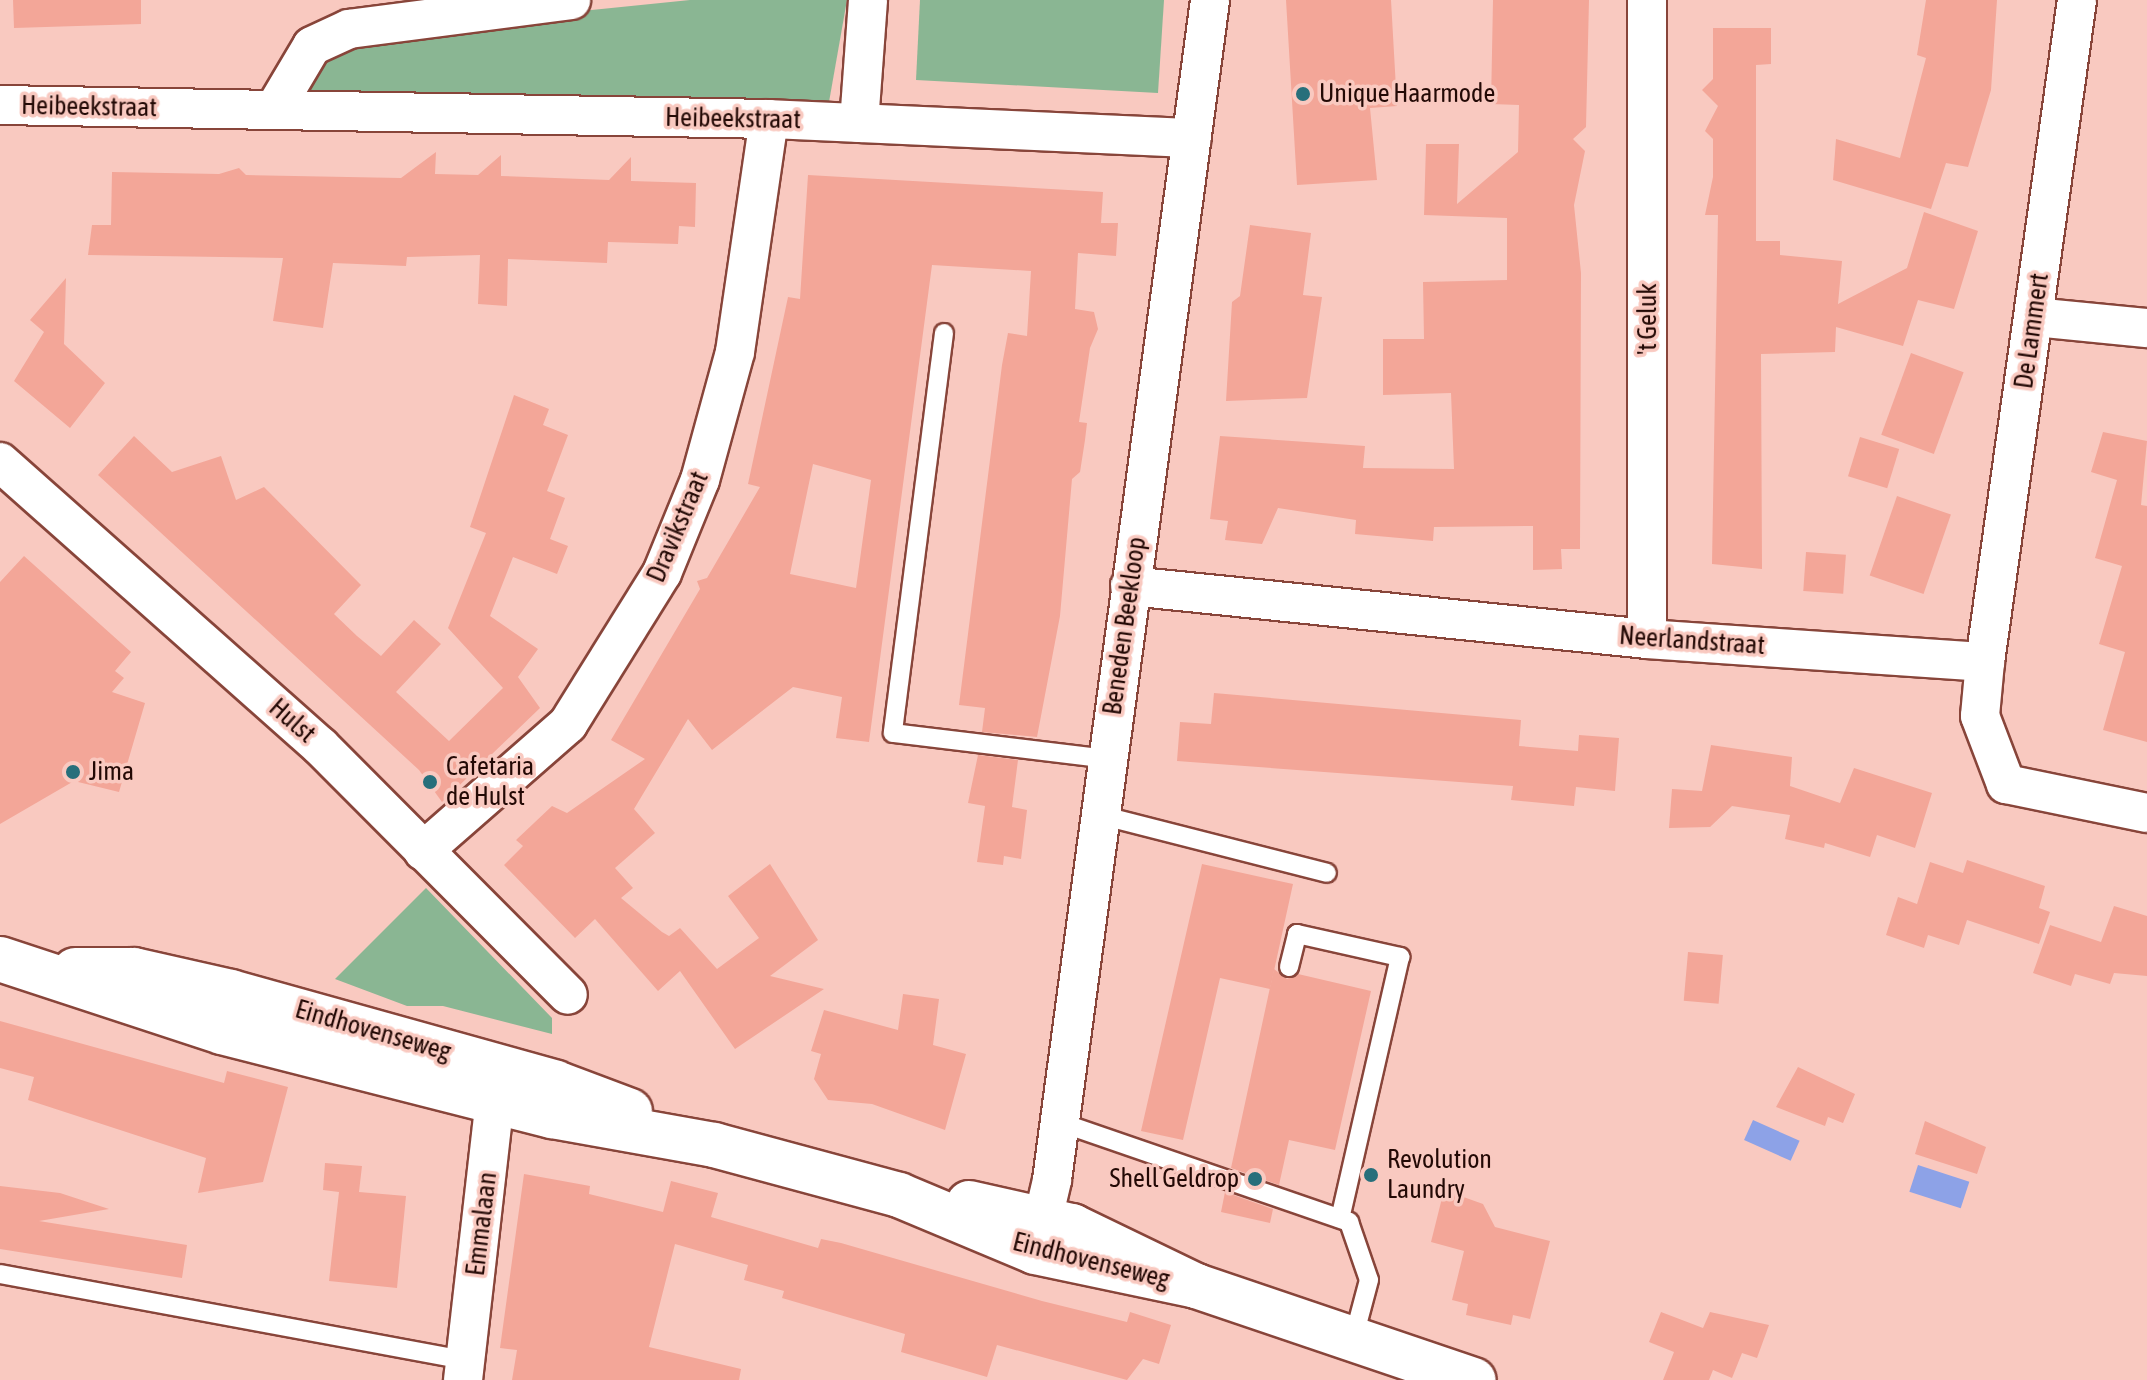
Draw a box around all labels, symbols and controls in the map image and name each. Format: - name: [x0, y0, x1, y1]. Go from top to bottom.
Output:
- place label: Unique Haarmode: [1319, 78, 1495, 110]
- marker: Unique Haarmode: [1294, 85, 1312, 103]
- street label: Heibeekstraat: [21, 90, 157, 124]
- street label: Heibeekstraat: [665, 102, 801, 136]
- street label: De Lammert: [2008, 271, 2056, 391]
- street label: 't Geluk: [1632, 283, 1664, 355]
- street label: Dravikstraat: [641, 467, 715, 587]
- street label: Beneden Beekloop: [1097, 535, 1153, 717]
- street label: Neerlandstraat: [1618, 620, 1766, 662]
- street label: Hulst: [262, 692, 322, 750]
- place label: Cafetaria de Hulst: [446, 751, 534, 812]
- place label: Jima: [89, 756, 134, 788]
- marker: Jima: [64, 763, 82, 781]
- marker: Cafetaria de Hulst: [421, 773, 439, 791]
- street label: Eindhovenseweg: [292, 994, 454, 1068]
- place label: Revolution Laundry: [1387, 1144, 1492, 1206]
- place label: Shell Geldrop: [1110, 1163, 1239, 1195]
- marker: Revolution Laundry: [1362, 1166, 1380, 1184]
- street label: Emmalaan: [460, 1170, 504, 1278]
- marker: Shell Geldrop: [1246, 1170, 1264, 1188]
- street label: Eindhovenseweg: [1009, 1226, 1173, 1296]

